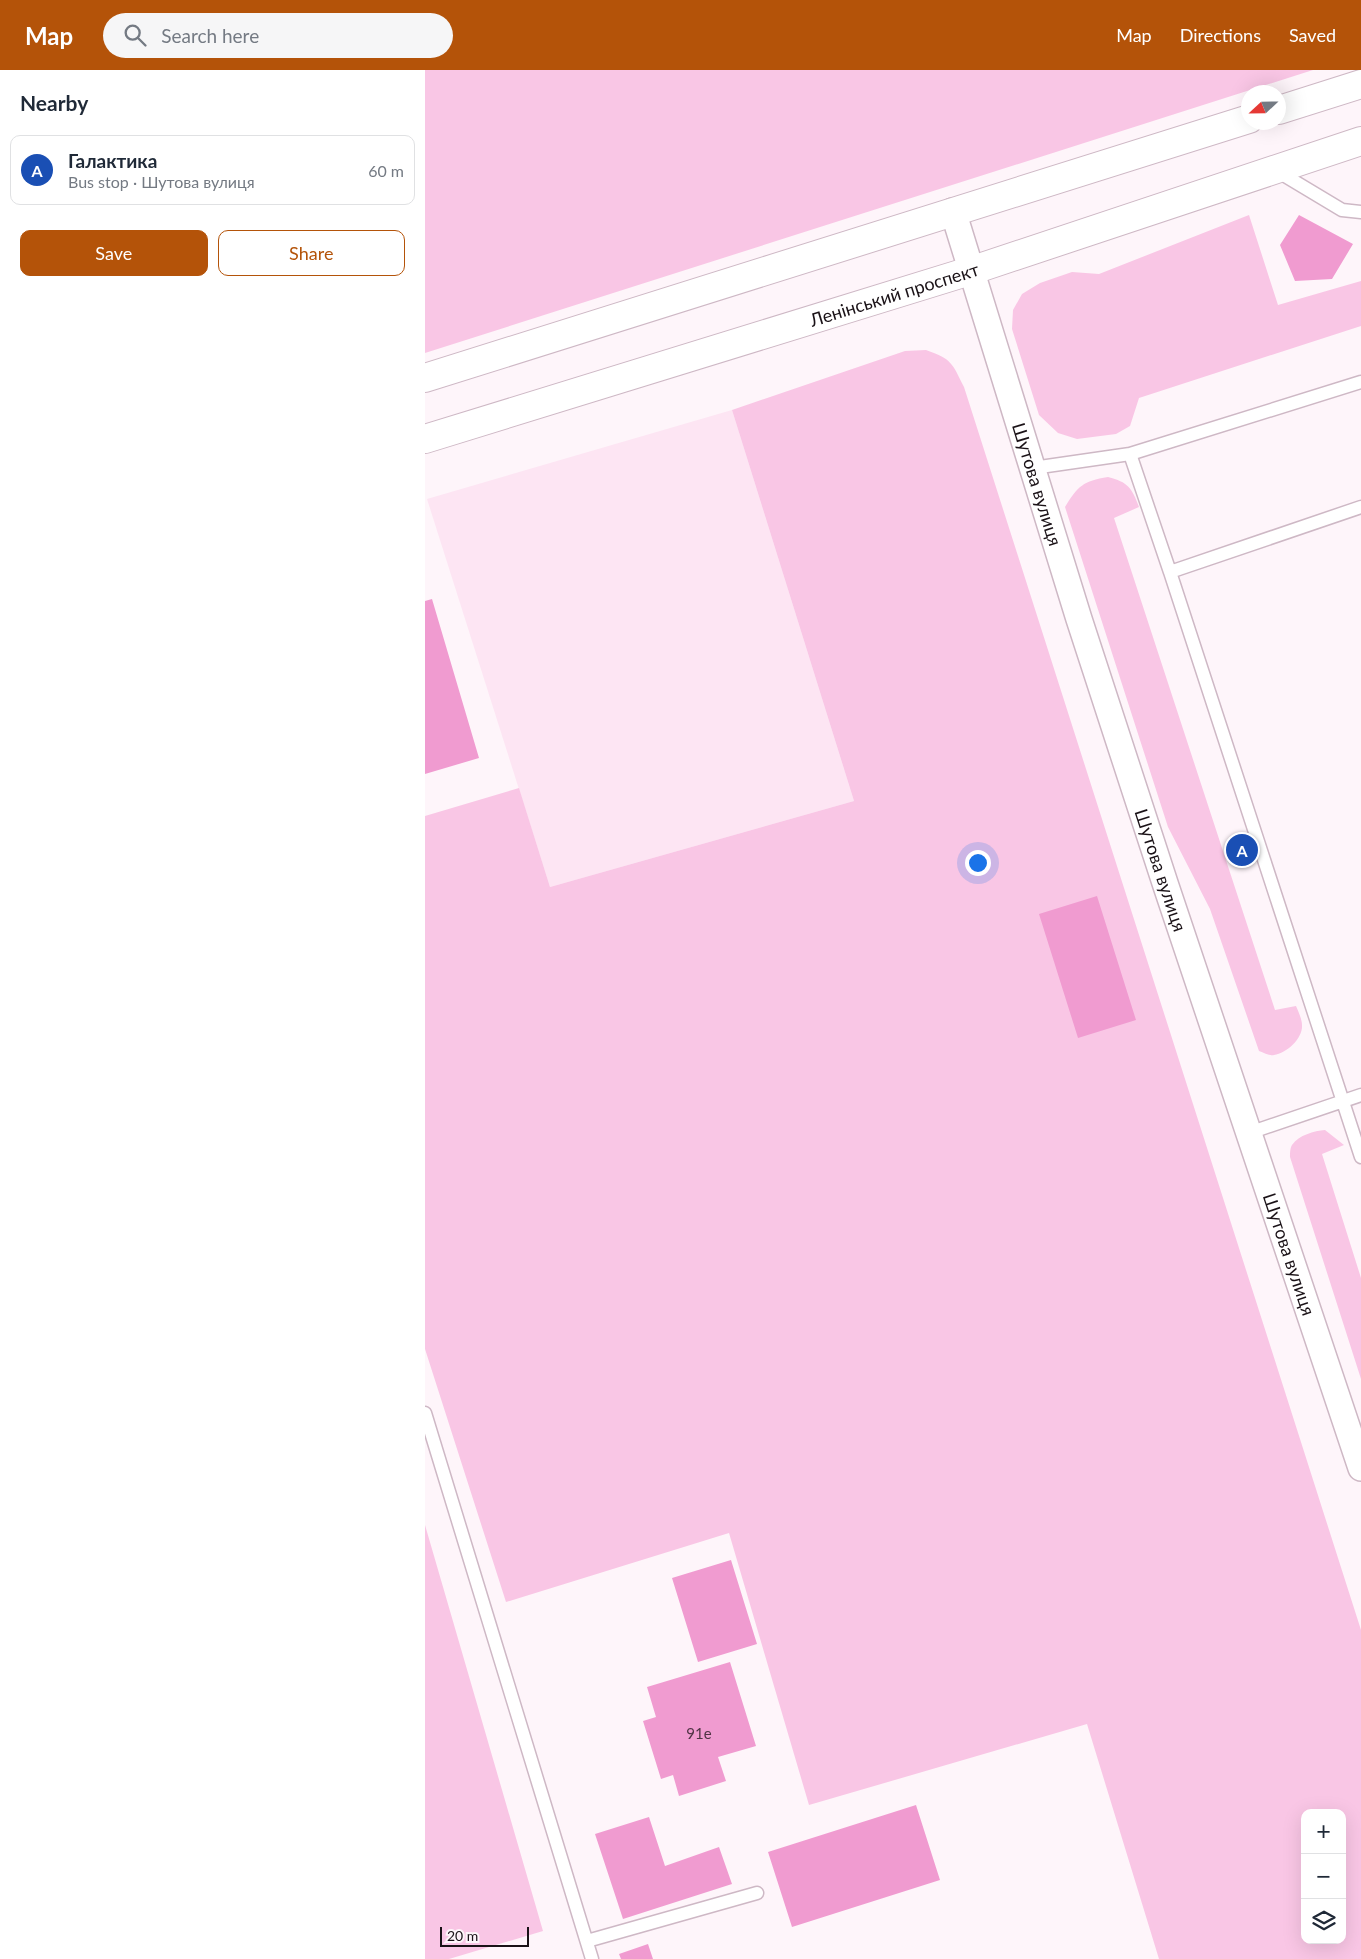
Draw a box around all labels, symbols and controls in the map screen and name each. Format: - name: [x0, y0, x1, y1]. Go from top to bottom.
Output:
- search box: [103, 13, 453, 58]
- text: Map: [25, 21, 73, 50]
- icon: search: [121, 21, 149, 49]
- text: Search here: [161, 24, 259, 47]
- text: Map: [1116, 24, 1152, 46]
- text: Directions: [1180, 24, 1261, 46]
- text: Saved: [1289, 24, 1336, 46]
- north arrow: [1241, 85, 1286, 130]
- text: Nearby: [20, 90, 88, 115]
- text: Галактика: [68, 149, 157, 172]
- text: A: [31, 161, 43, 180]
- text: 60 m: [368, 161, 404, 180]
- text: Bus stop · Шутова вулиця: [68, 172, 255, 191]
- button: Save: [20, 230, 208, 276]
- button: Share: [218, 230, 405, 276]
- street label: Ленінський проспект: [806, 258, 982, 331]
- street label: Шутова вулиця: [1008, 420, 1067, 549]
- street label: Шутова вулиця: [1131, 806, 1191, 934]
- pin: A: [1226, 831, 1258, 869]
- your location: [965, 850, 991, 876]
- street label: Шутова вулиця: [1259, 1190, 1320, 1318]
- house number: 91е: [686, 1724, 712, 1742]
- map controls: [1301, 1809, 1346, 1944]
- button: +: [1301, 1809, 1346, 1854]
- button: −: [1301, 1854, 1346, 1899]
- button: layers: [1301, 1899, 1346, 1944]
- scale bar: [440, 1924, 529, 1947]
- text: 20 m: [447, 1927, 478, 1944]

